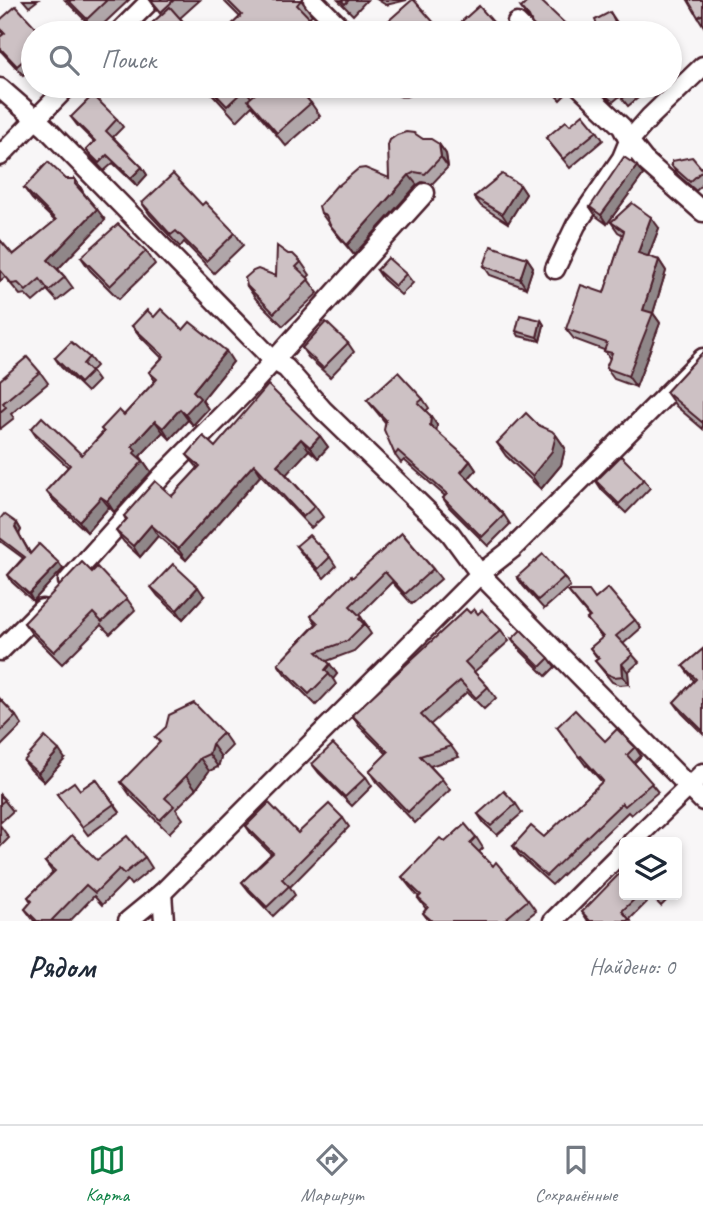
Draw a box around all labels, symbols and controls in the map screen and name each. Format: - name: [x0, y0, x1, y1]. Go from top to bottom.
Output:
- search box: [21, 21, 682, 98]
- icon: search: [45, 41, 83, 79]
- text: Поиск: [101, 43, 156, 76]
- map controls: [619, 837, 682, 900]
- button: layers: [619, 837, 682, 900]
- text: Рядом: [28, 948, 95, 986]
- text: Найдено: 0: [589, 952, 675, 981]
- tab: Карта: [86, 1141, 129, 1207]
- tab: Маршрут: [301, 1141, 363, 1207]
- tab: Сохранённые: [535, 1141, 617, 1207]

